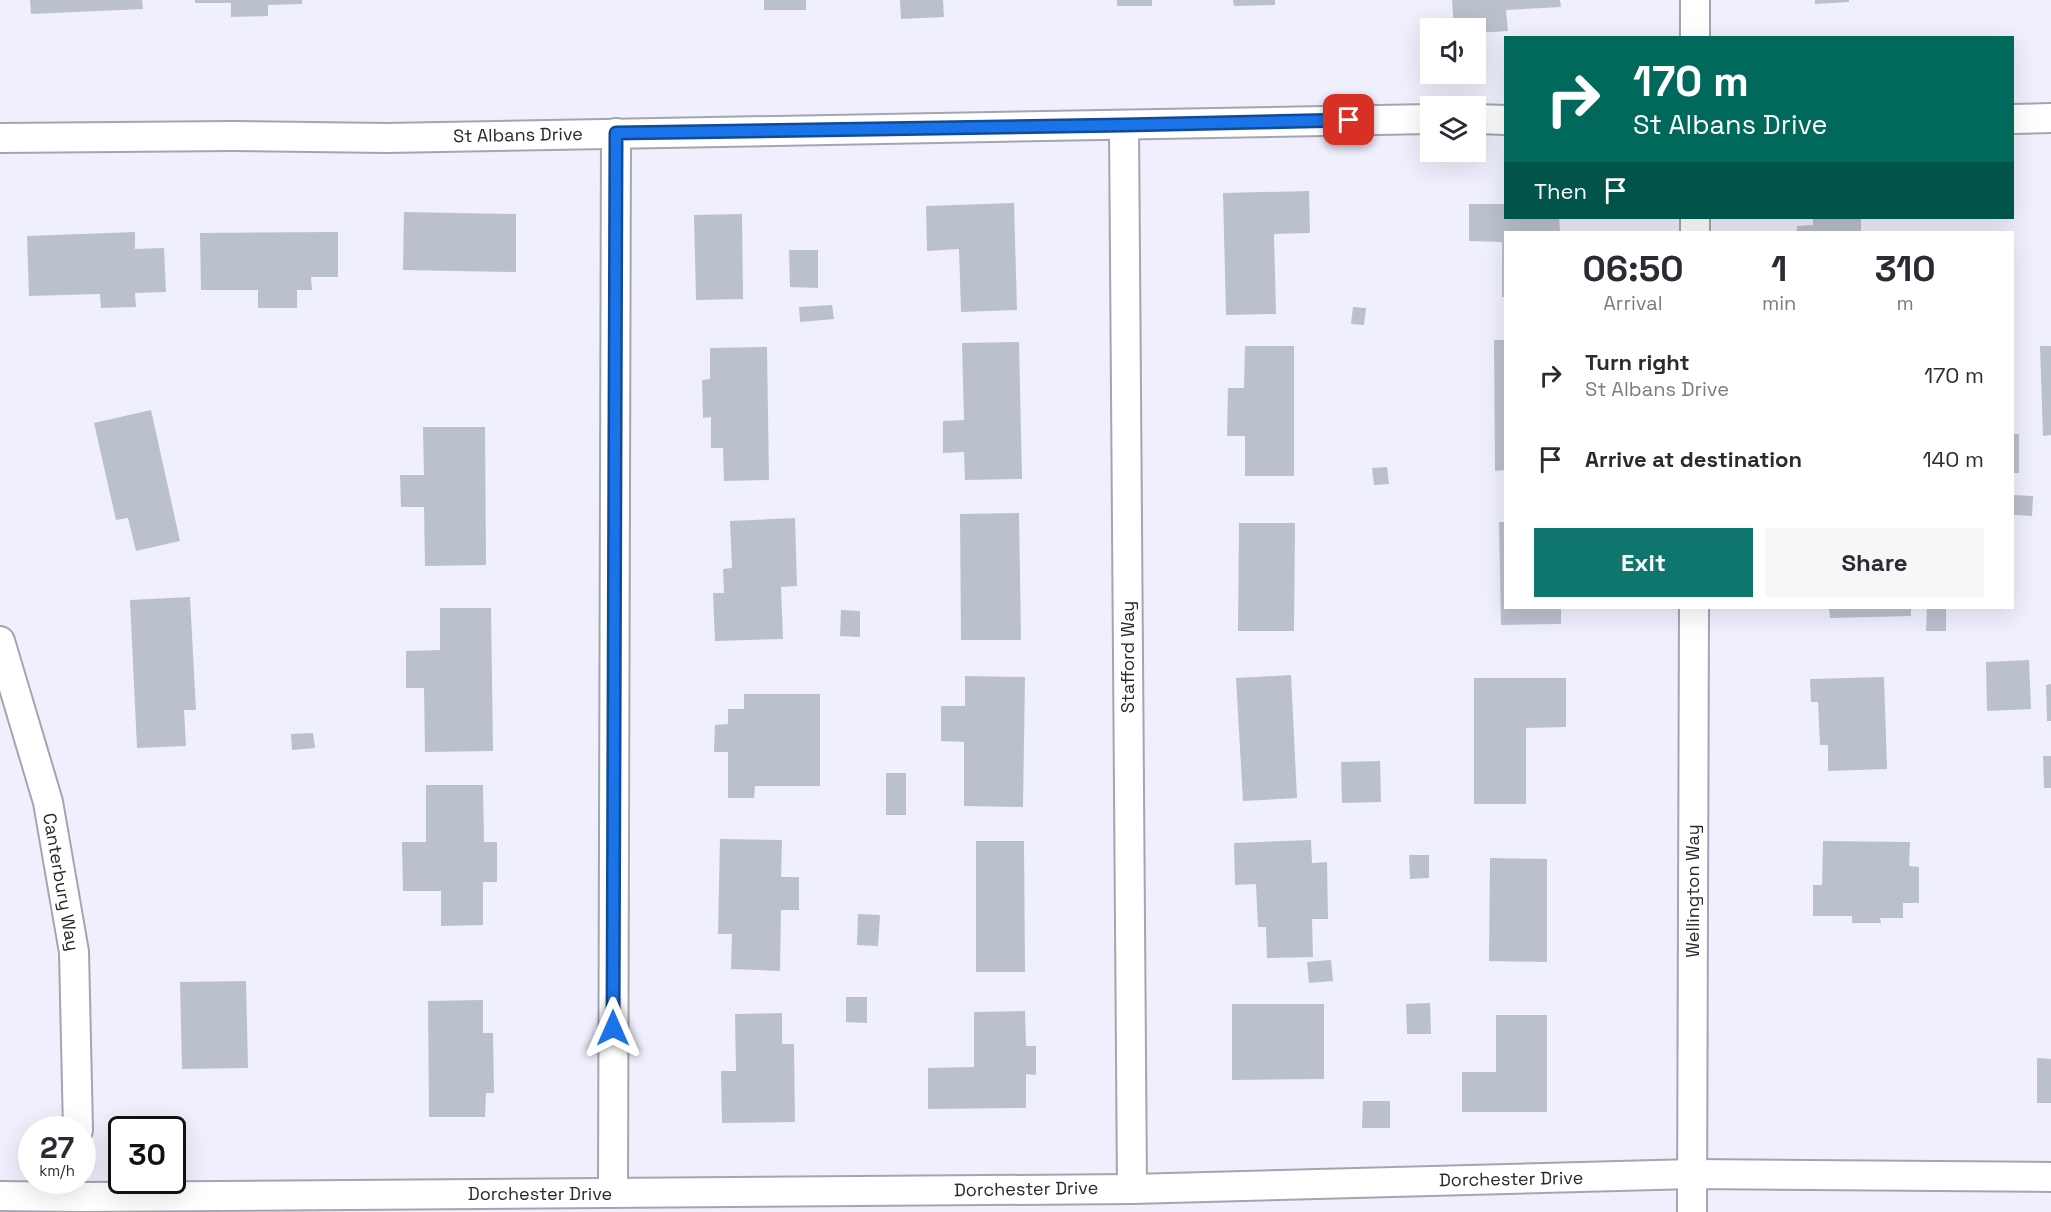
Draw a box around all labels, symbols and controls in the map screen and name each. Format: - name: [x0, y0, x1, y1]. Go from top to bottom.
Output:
- map controls: [1420, 18, 1486, 162]
- button: sound: [1420, 18, 1486, 84]
- text: 170 m: [1633, 55, 1749, 108]
- icon: right: [1534, 60, 1612, 138]
- pin: [1323, 94, 1374, 145]
- button: layers: [1420, 96, 1486, 162]
- icon: arrive: [1332, 103, 1365, 136]
- text: St Albans Drive: [1633, 107, 1828, 142]
- street label: St Albans Drive: [453, 122, 583, 147]
- icon: arrive: [1599, 174, 1632, 207]
- text: Then: [1534, 177, 1587, 205]
- text: 06:50: [1582, 246, 1684, 292]
- text: 1: [1771, 246, 1787, 292]
- text: 310: [1875, 246, 1936, 292]
- text: Arrival: [1603, 290, 1663, 316]
- text: min: [1762, 290, 1796, 316]
- text: m: [1897, 290, 1914, 316]
- text: Turn right: [1585, 348, 1690, 376]
- icon: right: [1534, 359, 1567, 392]
- text: 170 m: [1924, 361, 1984, 389]
- text: St Albans Drive: [1585, 376, 1729, 402]
- icon: arrive: [1534, 443, 1567, 476]
- text: Arrive at destination: [1585, 445, 1802, 473]
- text: 140 m: [1922, 445, 1984, 473]
- button: Exit: [1534, 528, 1753, 597]
- button: Share: [1765, 528, 1984, 597]
- street label: Stafford Way: [1116, 601, 1139, 713]
- street label: Canterbury Way: [38, 811, 85, 953]
- street label: Wellington Way: [1681, 824, 1704, 958]
- position arrow: [581, 996, 645, 1060]
- speed limit sign: 30: [108, 1116, 186, 1194]
- text: 27: [40, 1128, 74, 1167]
- text: km/h: [39, 1161, 75, 1180]
- street label: Dorchester Drive: [1439, 1166, 1583, 1191]
- street label: Dorchester Drive: [954, 1176, 1098, 1201]
- street label: Dorchester Drive: [468, 1182, 612, 1205]

